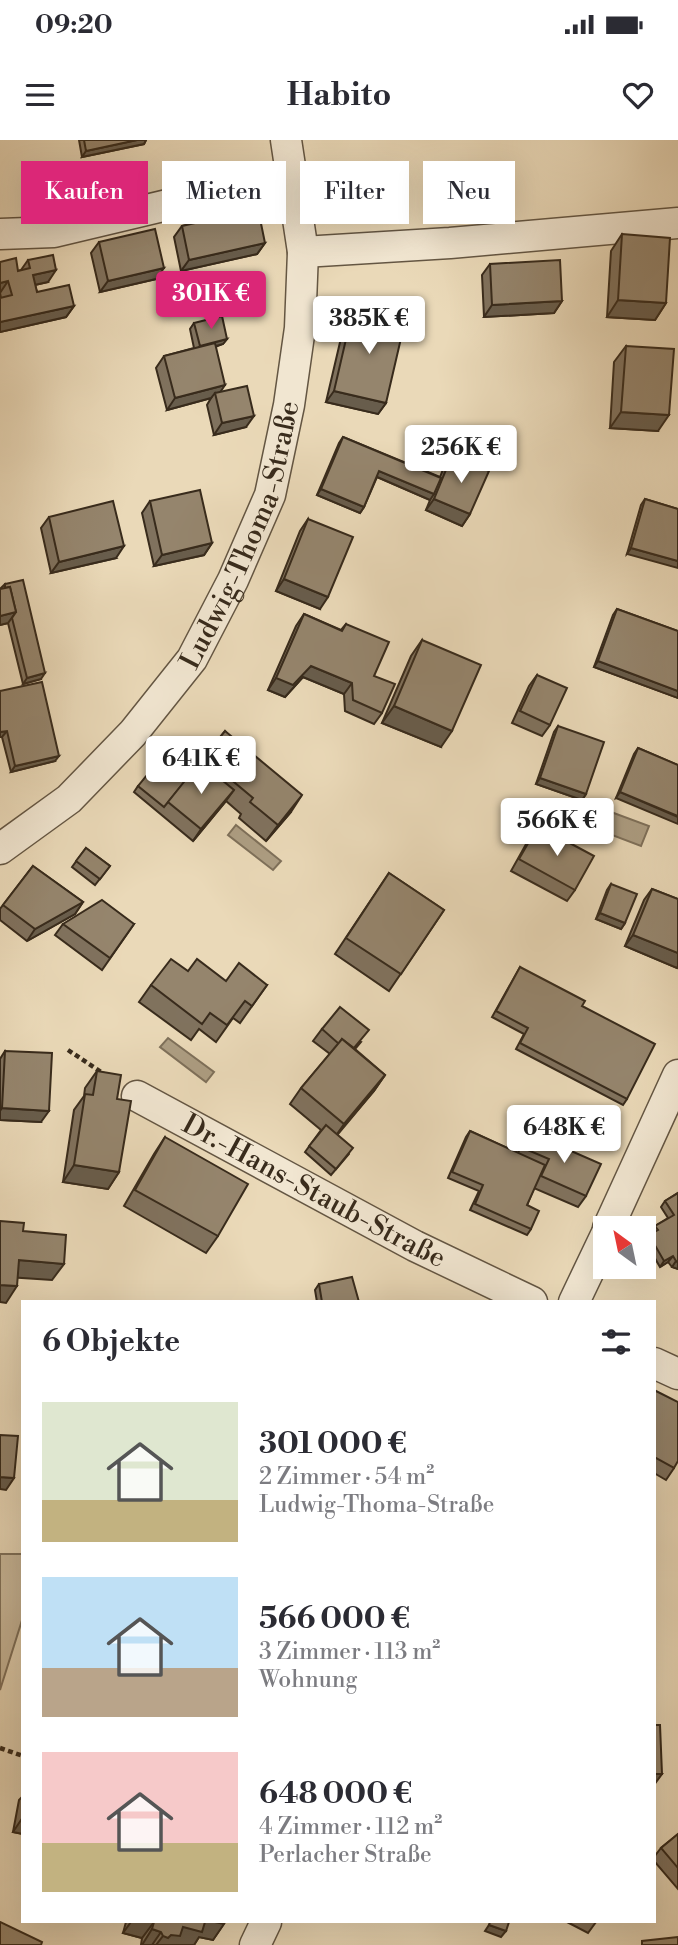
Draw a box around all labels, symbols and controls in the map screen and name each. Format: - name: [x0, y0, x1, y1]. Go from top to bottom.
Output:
- text: 09:20: [35, 9, 113, 41]
- text: Habito: [287, 75, 391, 115]
- icon: menu: [21, 76, 59, 114]
- icon: heart: [619, 76, 657, 114]
- chip: Kaufen: [21, 161, 148, 224]
- chip: Mieten: [162, 161, 286, 224]
- chip: Filter: [300, 161, 409, 224]
- chip: Neu: [423, 161, 515, 224]
- pin: 301K €: [154, 272, 268, 331]
- text: 301K €: [172, 280, 250, 308]
- pin: 385K €: [312, 296, 426, 356]
- text: 385K €: [329, 305, 409, 333]
- street label: Ludwig-Thoma-Straße: [172, 398, 307, 675]
- pin: 256K €: [404, 426, 518, 485]
- text: 256K €: [421, 434, 501, 462]
- pin: 641K €: [144, 736, 258, 796]
- text: 641K €: [162, 745, 240, 773]
- pin: 566K €: [500, 798, 614, 858]
- text: 566K €: [517, 807, 597, 835]
- pin: 648K €: [507, 1105, 621, 1165]
- street label: Dr.-Hans-Staub-Straße: [176, 1106, 451, 1276]
- text: 648K €: [523, 1114, 605, 1142]
- north arrow: [593, 1216, 656, 1279]
- map controls: [593, 1216, 656, 1279]
- text: 6 Objekte: [42, 1323, 180, 1361]
- icon: filters: [597, 1323, 635, 1361]
- text: 301 000 €: [259, 1425, 407, 1463]
- icon: home: [98, 1430, 182, 1514]
- text: 2 Zimmer · 54 m²: [259, 1463, 434, 1491]
- text: Ludwig-Thoma-Straße: [259, 1491, 494, 1519]
- text: 566 000 €: [259, 1600, 410, 1638]
- icon: home: [98, 1605, 182, 1689]
- text: 3 Zimmer · 113 m²: [259, 1638, 440, 1666]
- text: Wohnung: [259, 1666, 357, 1694]
- text: 648 000 €: [259, 1775, 412, 1813]
- icon: home: [98, 1780, 182, 1864]
- text: 4 Zimmer · 112 m²: [259, 1813, 442, 1841]
- text: Perlacher Straße: [259, 1841, 432, 1869]

